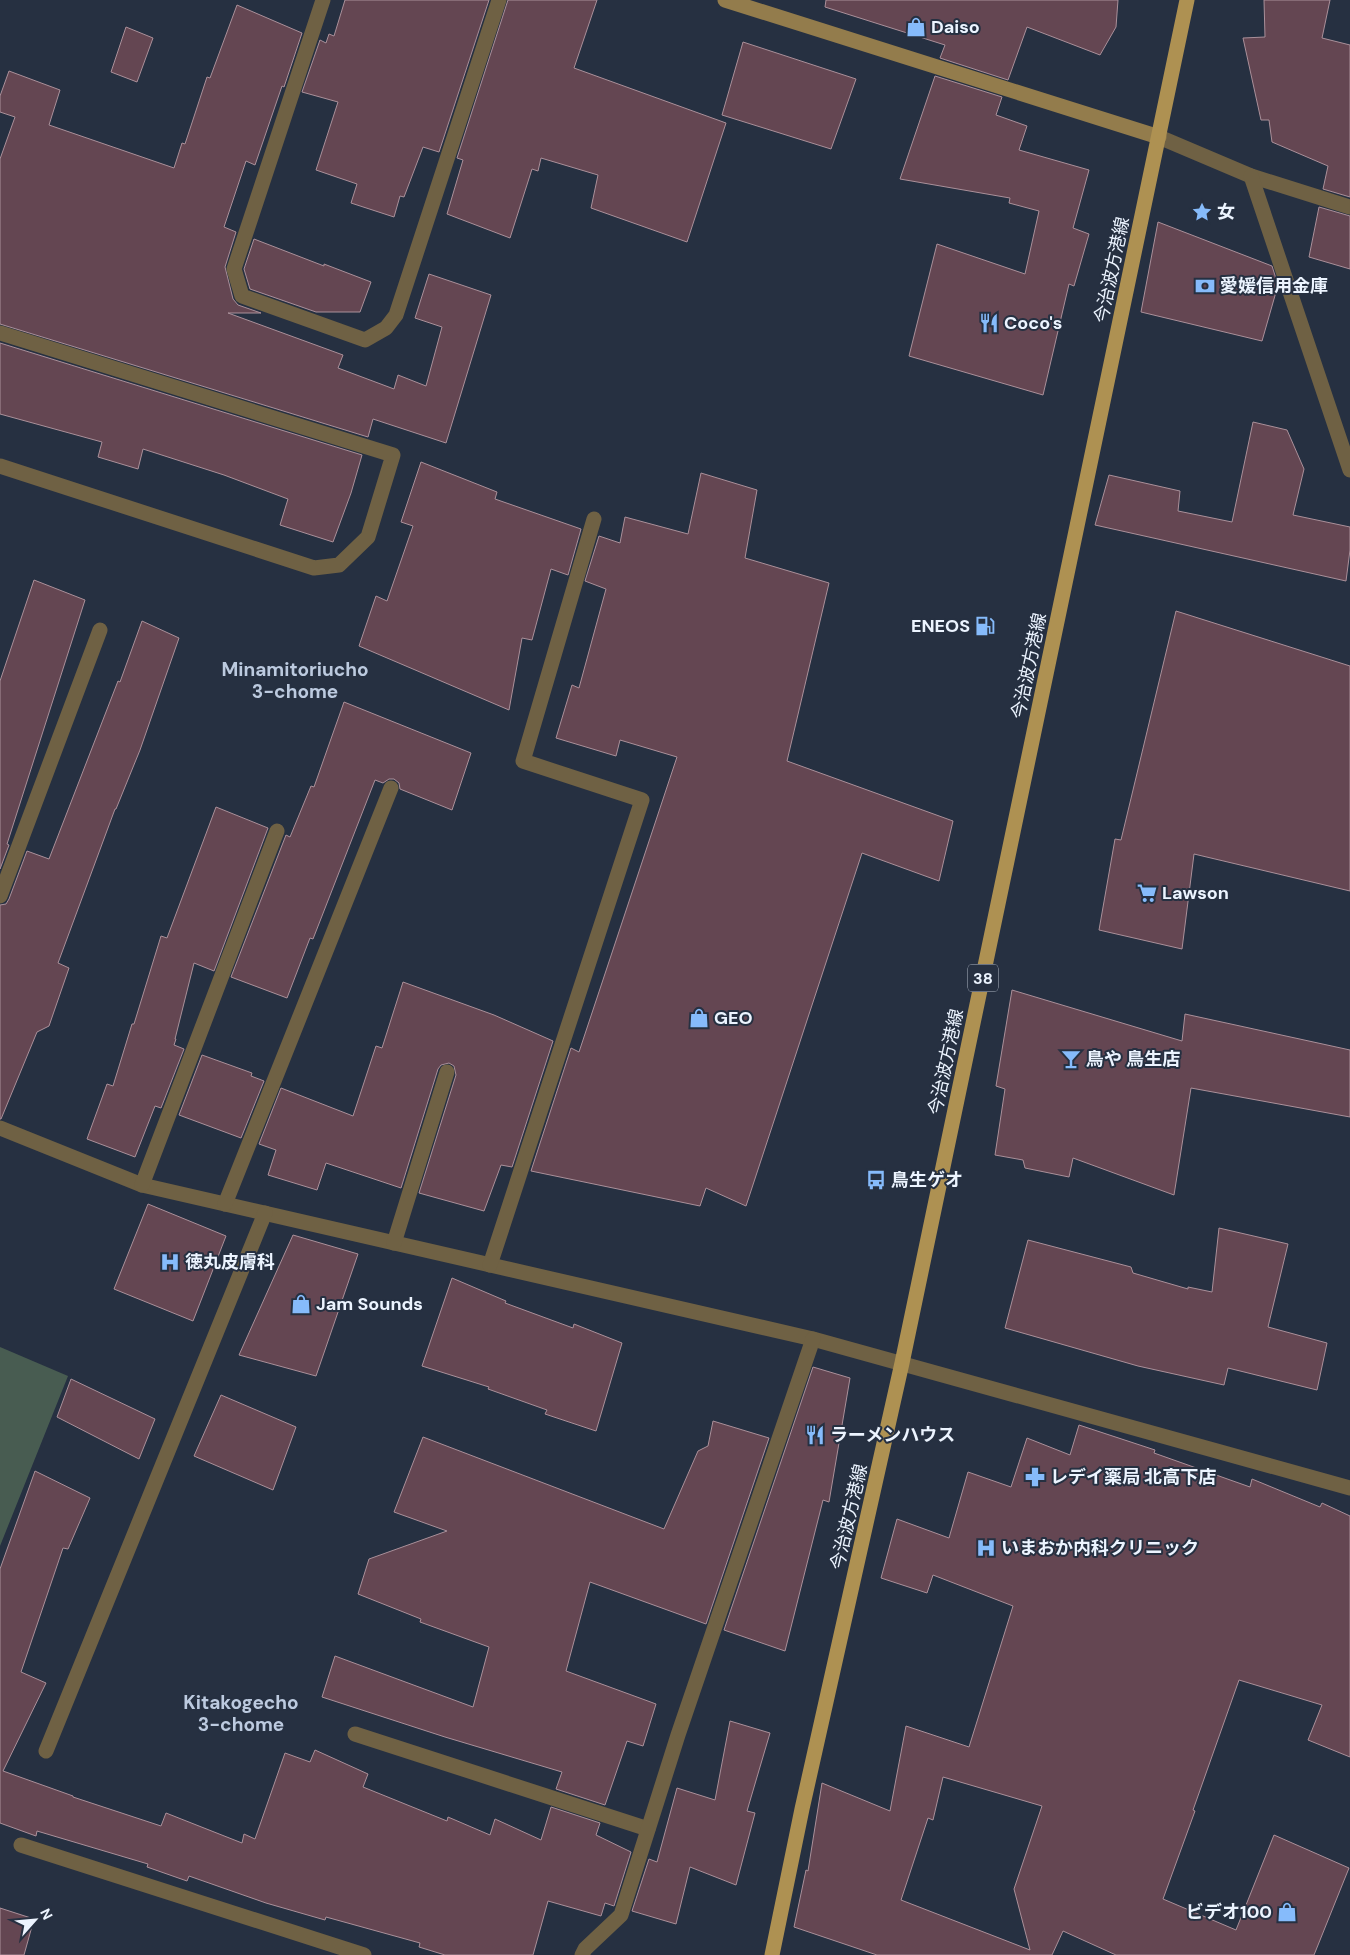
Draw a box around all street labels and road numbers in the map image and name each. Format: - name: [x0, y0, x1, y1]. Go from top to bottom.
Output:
- street label: 今治波方港線: [1089, 215, 1135, 325]
- street label: 今治波方港線: [1006, 611, 1052, 721]
- road number: 38: [968, 964, 998, 991]
- street label: 今治波方港線: [923, 1007, 969, 1117]
- street label: 今治波方港線: [825, 1462, 873, 1572]

